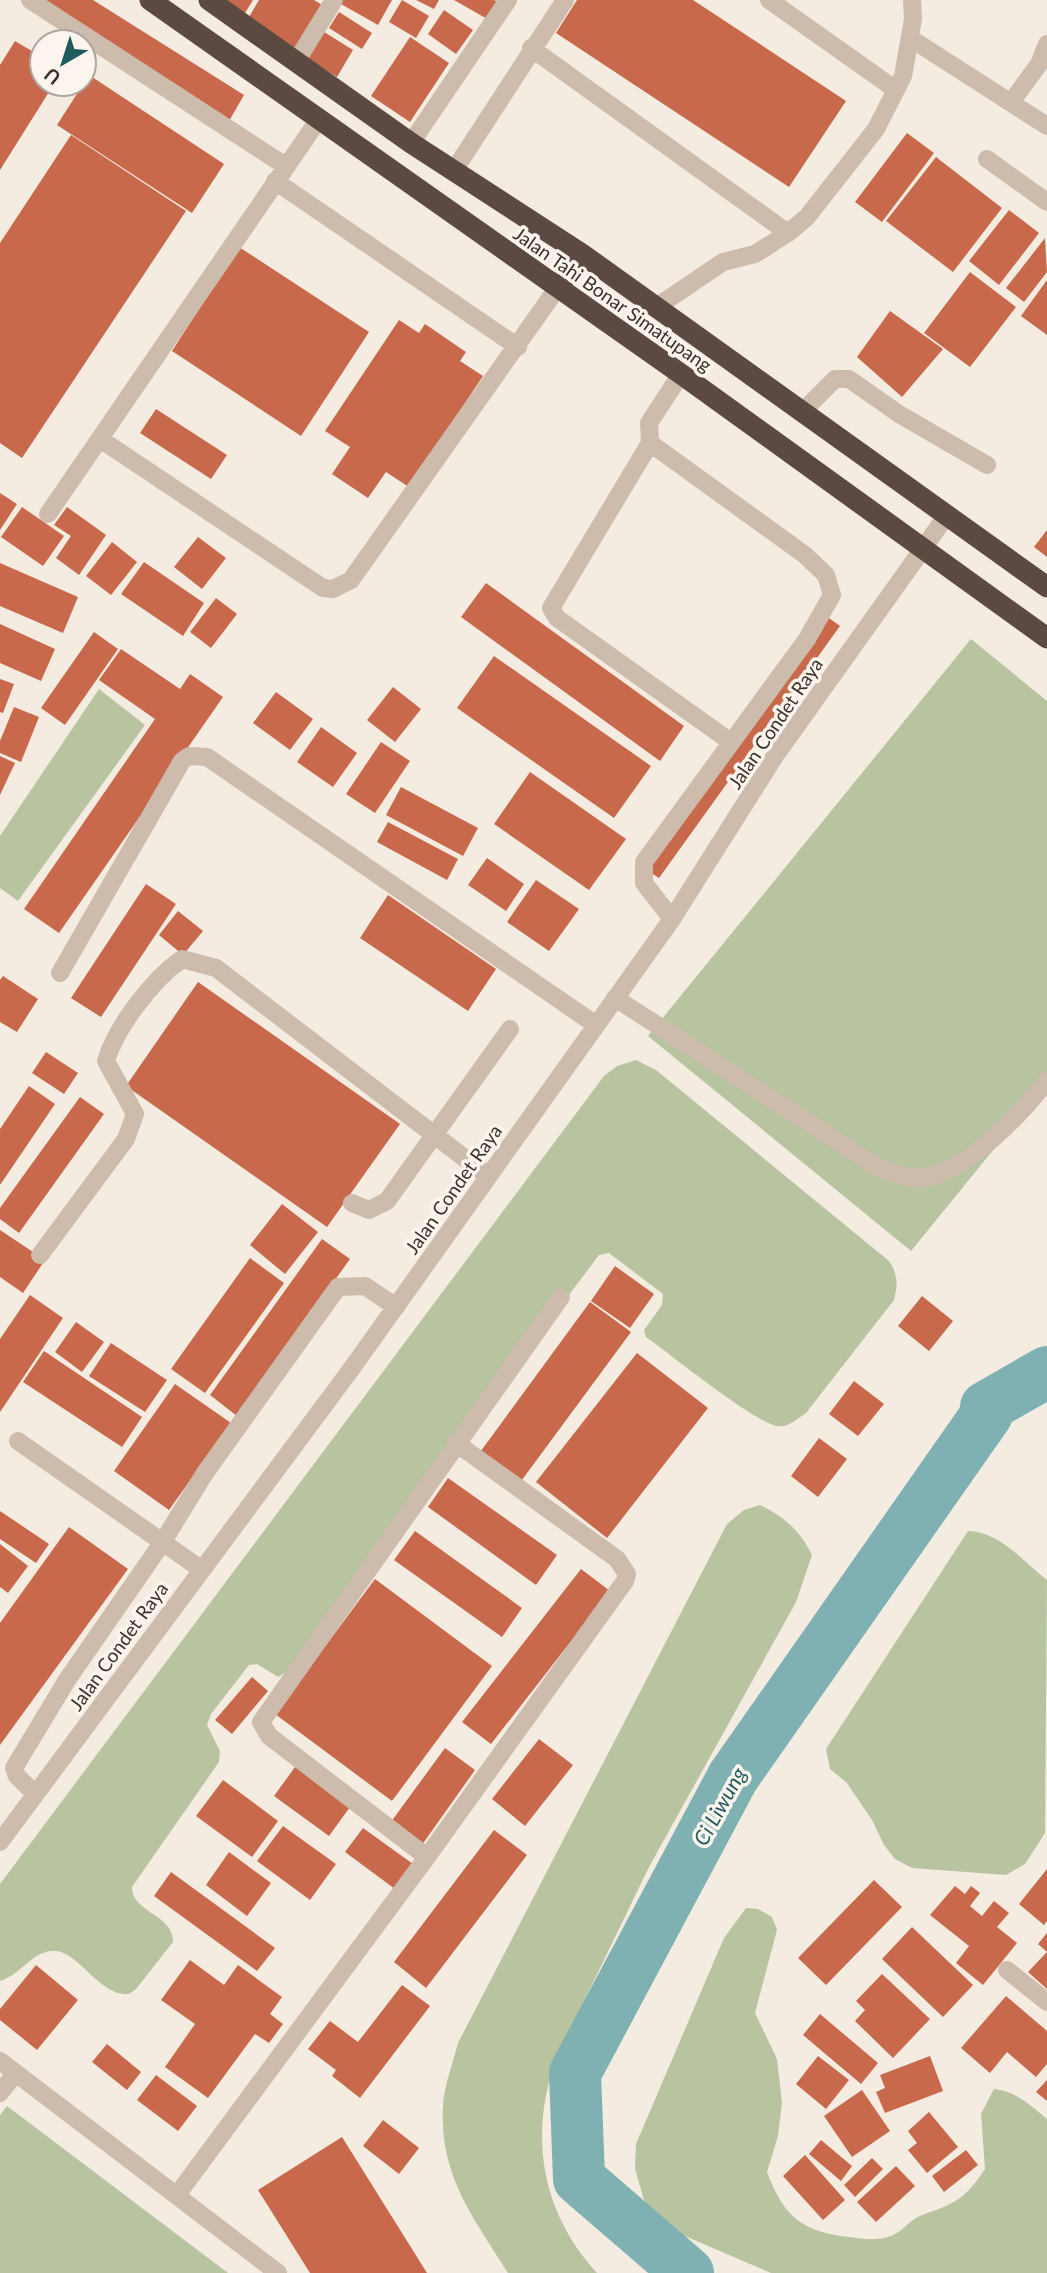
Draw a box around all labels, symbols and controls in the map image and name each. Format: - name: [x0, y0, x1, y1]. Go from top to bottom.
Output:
- north arrow: [28, 28, 98, 98]
- text: U: [39, 63, 65, 90]
- street label: Jalan Tahi Bonar Simatupang: [510, 222, 717, 376]
- street label: Jalan Condet Raya: [723, 653, 827, 793]
- street label: Jalan Condet Raya: [400, 1120, 506, 1258]
- street label: Jalan Condet Raya: [64, 1577, 172, 1715]
- water label: Ci Liwung: [687, 1762, 751, 1849]

